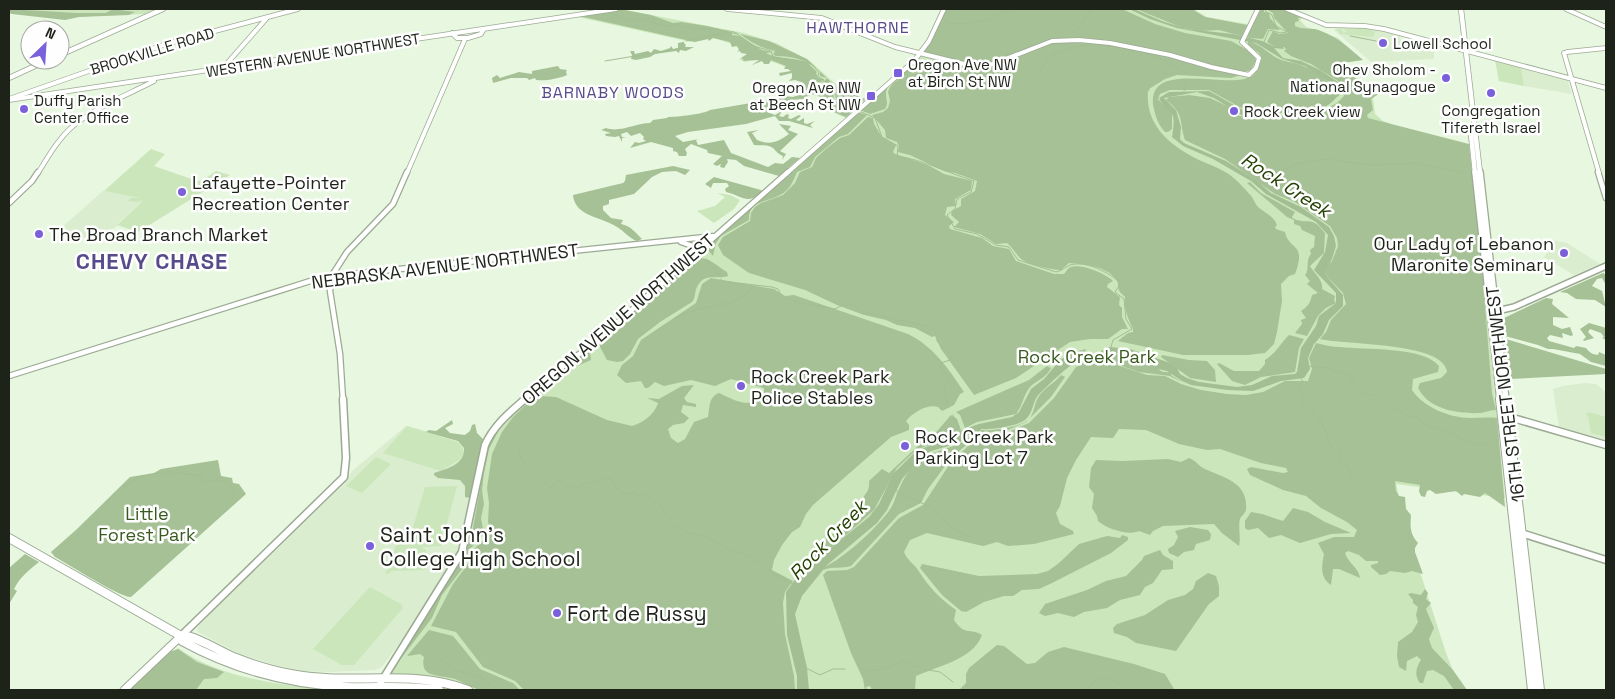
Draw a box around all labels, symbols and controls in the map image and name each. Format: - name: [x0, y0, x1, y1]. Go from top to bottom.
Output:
- district label: HAWTHORNE: [806, 17, 910, 38]
- north arrow: [20, 20, 70, 70]
- text: N: [42, 23, 59, 43]
- street label: BROOKVILLE ROAD: [88, 23, 216, 79]
- street label: WESTERN AVENUE NORTHWEST: [205, 29, 422, 81]
- place label: Lowell School: [1393, 34, 1492, 53]
- marker: Lowell School: [1377, 37, 1389, 49]
- place label: Oregon Ave NW at Birch St NW: [908, 55, 1017, 91]
- place label: Ohev Sholom - National Synagogue: [1290, 60, 1436, 96]
- marker: Oregon Ave NW at Birch St NW: [892, 67, 904, 79]
- marker: Ohev Sholom - National Synagogue: [1440, 72, 1452, 84]
- place label: Oregon Ave NW at Beech St NW: [749, 78, 861, 114]
- district label: BARNABY WOODS: [541, 82, 685, 103]
- marker: Congregation Tifereth Israel: [1485, 87, 1497, 99]
- marker: Oregon Ave NW at Beech St NW: [865, 90, 877, 102]
- place label: Duffy Parish Center Office: [34, 91, 129, 127]
- place label: Congregation Tifereth Israel: [1441, 101, 1541, 137]
- place label: Rock Creek view: [1244, 102, 1361, 121]
- marker: Duffy Parish Center Office: [18, 103, 30, 115]
- marker: Rock Creek view: [1228, 105, 1240, 117]
- water label: Rock Creek: [1236, 147, 1338, 225]
- place label: Lafayette-Pointer Recreation Center: [192, 171, 350, 215]
- marker: Lafayette-Pointer Recreation Center: [176, 186, 188, 198]
- place label: The Broad Branch Market: [49, 223, 268, 246]
- marker: The Broad Branch Market: [33, 228, 45, 240]
- street label: OREGON AVENUE NORTHWEST: [517, 228, 720, 409]
- place label: Our Lady of Lebanon Maronite Seminary: [1373, 232, 1554, 276]
- street label: NEBRASKA AVENUE NORTHWEST: [310, 238, 580, 294]
- district label: CHEVY CHASE: [76, 247, 228, 275]
- marker: Our Lady of Lebanon Maronite Seminary: [1558, 247, 1570, 259]
- street label: 16TH STREET NORTHWEST: [1480, 284, 1530, 503]
- park label: Rock Creek Park: [1018, 345, 1157, 368]
- place label: Rock Creek Park Police Stables: [751, 365, 890, 409]
- marker: Rock Creek Park Police Stables: [735, 380, 747, 392]
- place label: Rock Creek Park Parking Lot 7: [915, 425, 1054, 469]
- marker: Rock Creek Park Parking Lot 7: [899, 440, 911, 452]
- water label: Rock Creek: [784, 493, 874, 585]
- park label: Little Forest Park: [98, 502, 196, 546]
- place label: Saint John's College High School: [380, 521, 581, 572]
- marker: Saint John's College High School: [364, 540, 376, 552]
- place label: Fort de Russy: [567, 600, 707, 627]
- marker: Fort de Russy: [551, 607, 563, 619]

